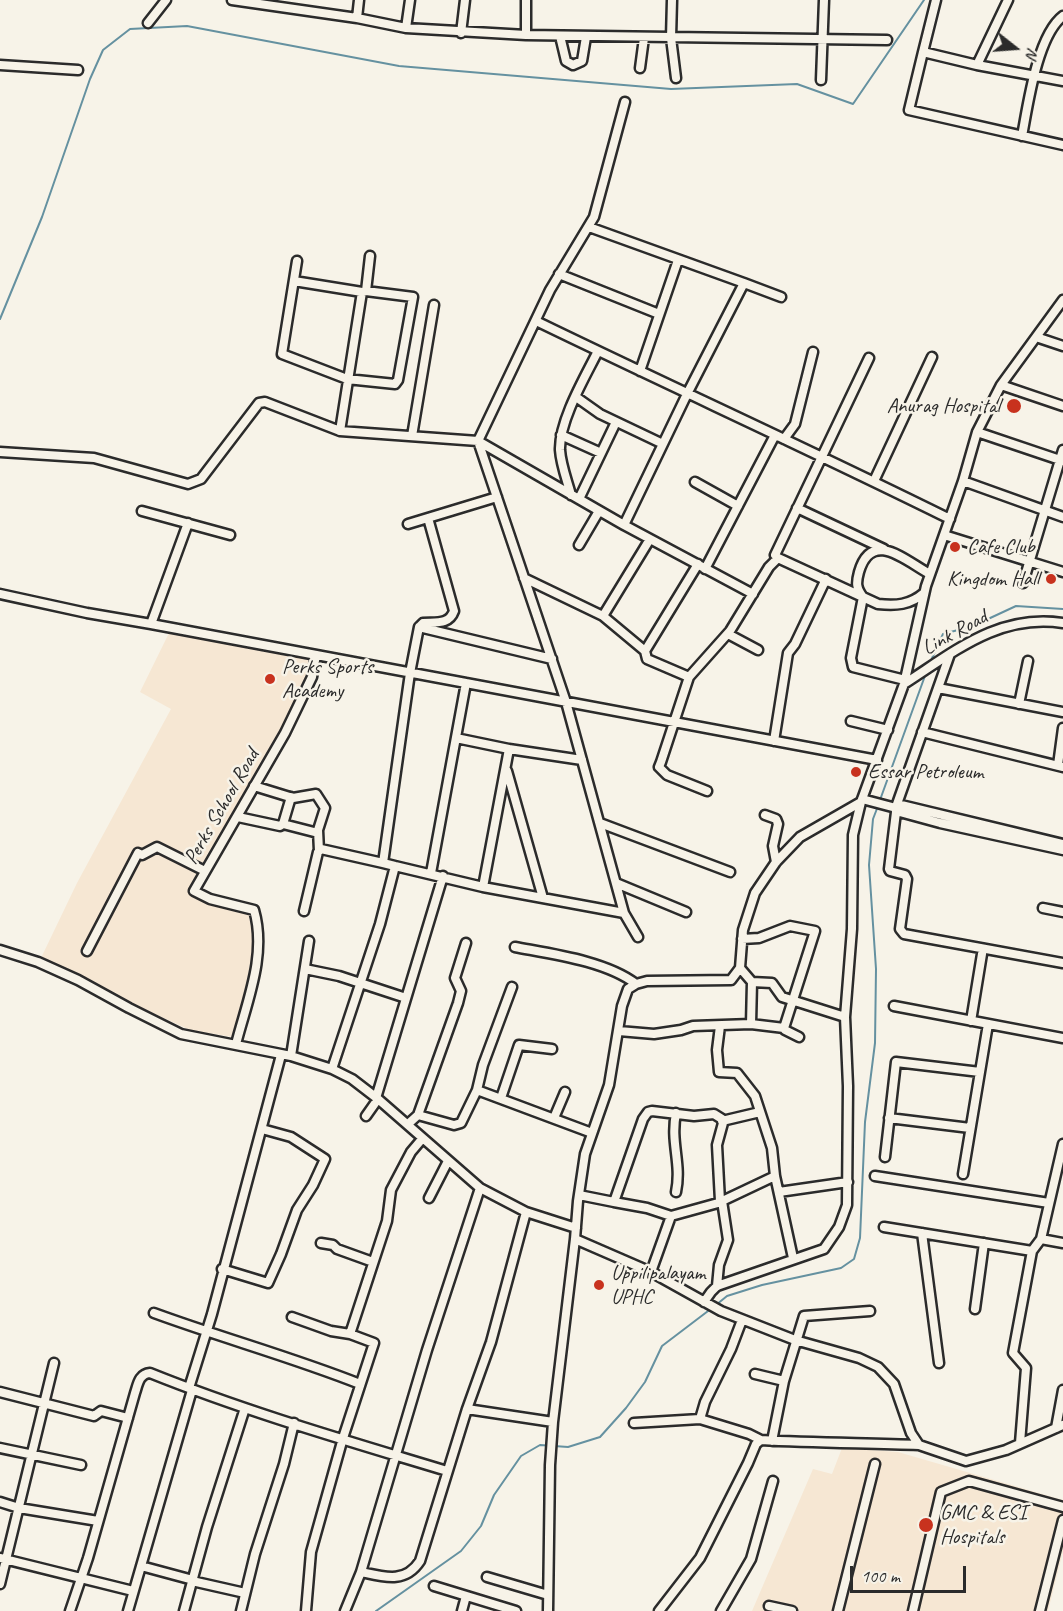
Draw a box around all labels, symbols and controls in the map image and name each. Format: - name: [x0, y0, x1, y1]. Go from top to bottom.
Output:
- north arrow: [985, 18, 1045, 78]
- text: N: [1021, 46, 1043, 61]
- place label: Anurag Hospital: [887, 393, 1000, 419]
- marker: Anurag Hospital: [1005, 397, 1023, 415]
- place label: Cafe Club: [967, 534, 1035, 560]
- marker: Cafe Club: [948, 540, 962, 554]
- place label: Kingdom Hall: [947, 566, 1039, 592]
- marker: Kingdom Hall: [1044, 572, 1058, 586]
- street label: Link Road: [918, 605, 992, 661]
- place label: Perks Sports Academy: [282, 654, 373, 704]
- marker: Perks Sports Academy: [263, 672, 277, 686]
- street label: Perks School Road: [179, 745, 265, 869]
- place label: Essar Petroleum: [868, 759, 983, 785]
- marker: Essar Petroleum: [849, 765, 863, 779]
- place label: Uppilipalayam UPHC: [611, 1260, 705, 1310]
- marker: Uppilipalayam UPHC: [592, 1278, 606, 1292]
- place label: GMC & ESI Hospitals: [940, 1500, 1027, 1550]
- marker: GMC & ESI Hospitals: [917, 1516, 935, 1534]
- scale bar: [853, 1554, 968, 1592]
- text: 100 m: [861, 1565, 900, 1587]

